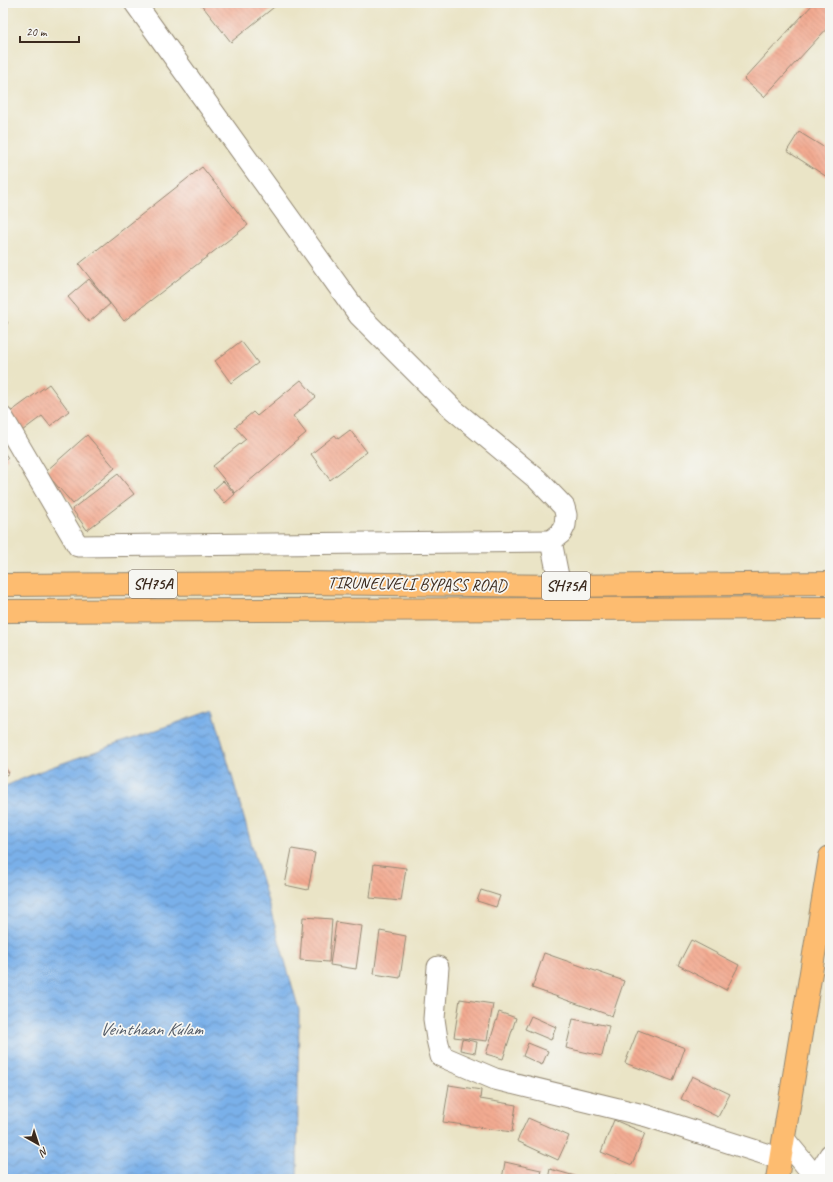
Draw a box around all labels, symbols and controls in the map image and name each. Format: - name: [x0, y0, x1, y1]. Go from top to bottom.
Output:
- scale bar: [20, 18, 79, 44]
- text: 20 m: [26, 24, 48, 40]
- road number: SH75A: [129, 570, 177, 598]
- street label: TIRUNELVELI BYPASS ROAD: [327, 572, 509, 596]
- road number: SH75A: [542, 572, 590, 600]
- water label: Veinthaan Kulam: [100, 1018, 204, 1040]
- north arrow: [18, 1124, 58, 1164]
- text: N: [36, 1144, 51, 1161]

